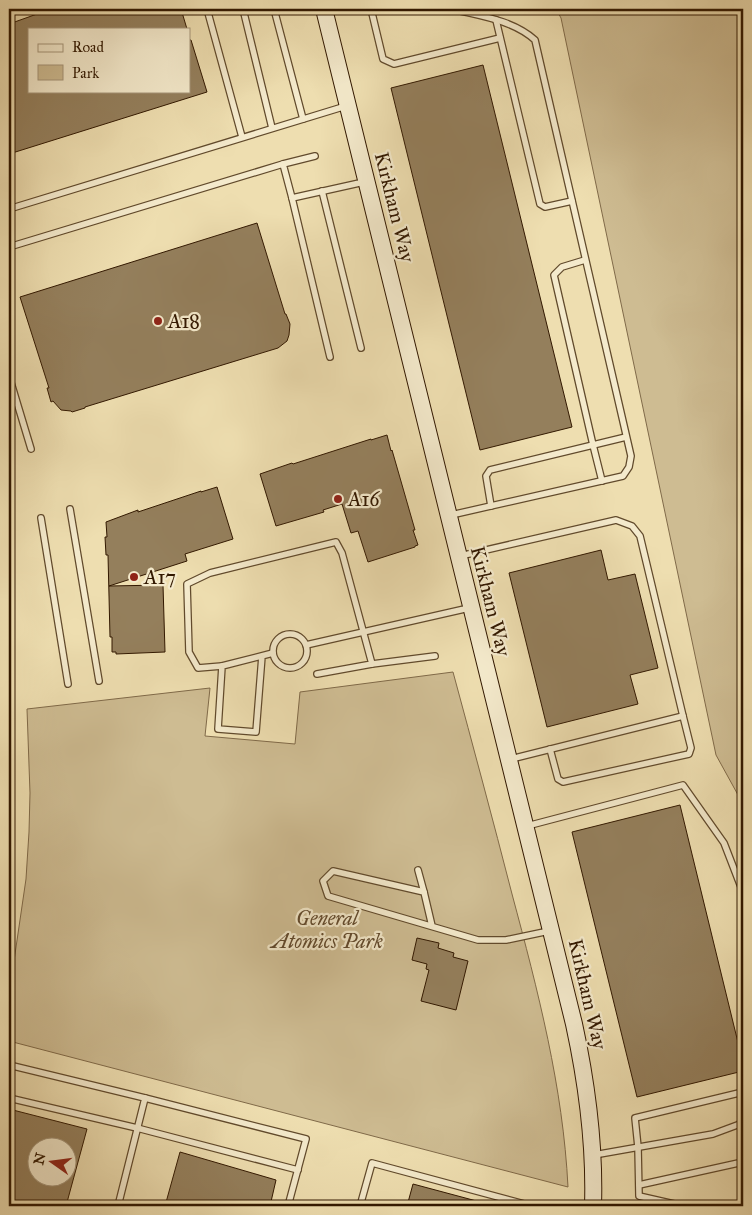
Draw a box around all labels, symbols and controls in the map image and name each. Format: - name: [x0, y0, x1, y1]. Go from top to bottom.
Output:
- legend: [28, 28, 190, 92]
- text: Road: [72, 38, 104, 56]
- text: Park: [72, 64, 99, 82]
- street label: Kirkham Way: [370, 149, 420, 265]
- place label: A18: [167, 309, 200, 333]
- marker: A18: [152, 315, 164, 327]
- place label: A16: [347, 487, 380, 511]
- marker: A16: [332, 493, 344, 505]
- street label: Kirkham Way: [466, 543, 516, 659]
- place label: A17: [143, 565, 176, 589]
- marker: A17: [128, 571, 140, 583]
- park label: General Atomics Park: [269, 906, 383, 953]
- street label: Kirkham Way: [564, 936, 612, 1052]
- north arrow: [28, 1138, 78, 1188]
- text: N: [30, 1151, 50, 1167]

